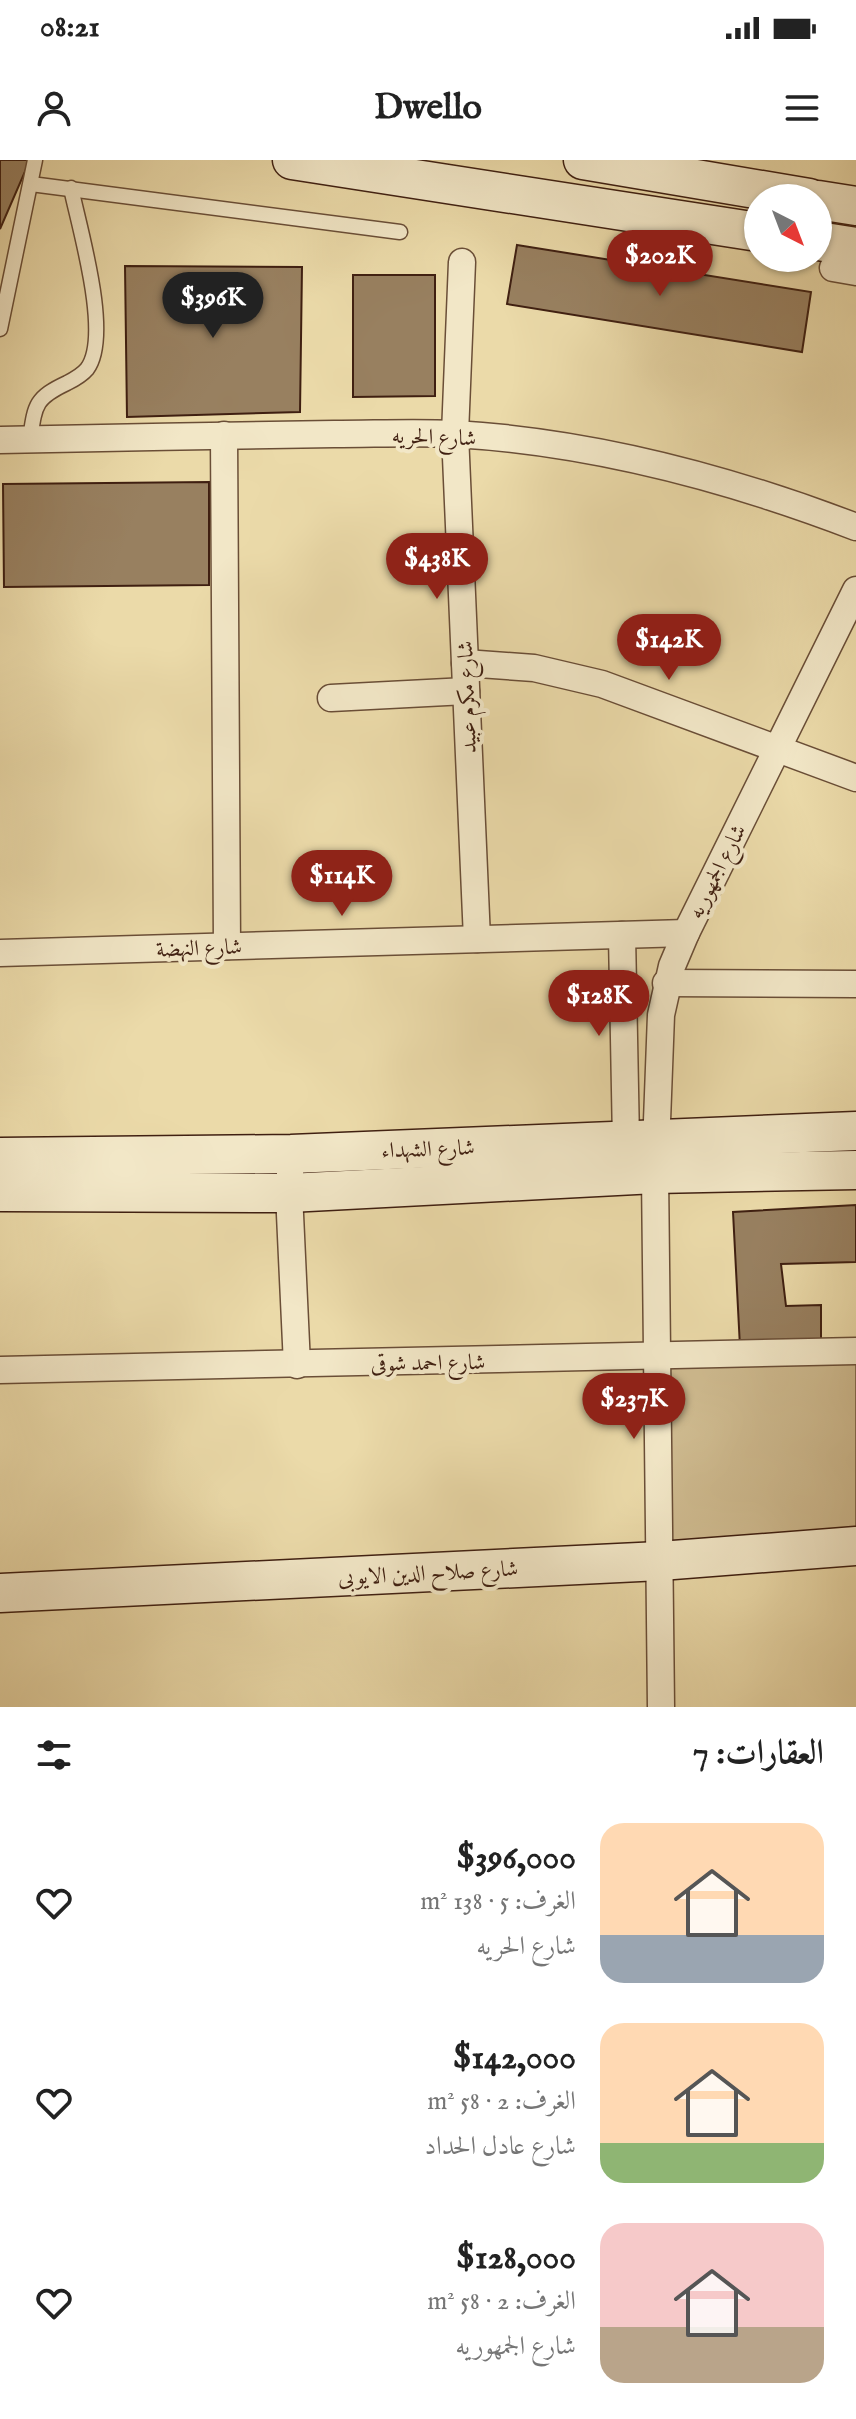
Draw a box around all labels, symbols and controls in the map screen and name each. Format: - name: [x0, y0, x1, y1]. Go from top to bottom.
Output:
- text: 08:21: [40, 9, 100, 47]
- text: Dwello: [374, 85, 482, 131]
- icon: person: [32, 86, 76, 130]
- icon: menu: [780, 86, 824, 130]
- north arrow: [744, 184, 832, 272]
- map controls: [744, 184, 832, 272]
- pin: $202K: [604, 230, 716, 298]
- text: $202K: [625, 239, 695, 272]
- pin: $396K: [157, 272, 269, 340]
- text: $396K: [180, 281, 246, 314]
- street label: شارع الحريه: [391, 423, 477, 456]
- pin: $438K: [381, 533, 493, 601]
- text: $438K: [404, 542, 470, 575]
- pin: $142K: [613, 614, 725, 682]
- text: $142K: [635, 623, 703, 656]
- street label: شارع مكرم عبيد: [452, 640, 488, 754]
- street label: شارع الجمهوريه: [682, 820, 756, 925]
- pin: $114K: [286, 850, 398, 918]
- text: $114K: [309, 859, 375, 892]
- street label: شارع النهضة: [156, 934, 243, 967]
- pin: $128K: [543, 970, 655, 1038]
- text: $128K: [566, 979, 632, 1012]
- street label: شارع الشهداء: [381, 1134, 475, 1169]
- street label: شارع احمد شوقى: [370, 1349, 486, 1382]
- pin: $237K: [578, 1373, 690, 1441]
- text: $237K: [600, 1382, 668, 1415]
- street label: شارع صلاح الدين الايوبى: [337, 1555, 519, 1597]
- text: العقارات: 7: [693, 1732, 824, 1775]
- icon: filters: [32, 1733, 76, 1777]
- text: $396,000: [456, 1837, 576, 1880]
- icon: home: [664, 1855, 760, 1951]
- icon: heart: [32, 1881, 76, 1925]
- text: الغرف: 5 · 138 m²: [420, 1885, 576, 1918]
- text: شارع الحريه: [476, 1930, 576, 1963]
- text: $142,000: [453, 2037, 576, 2080]
- icon: home: [664, 2055, 760, 2151]
- icon: heart: [32, 2081, 76, 2125]
- text: الغرف: 2 · 58 m²: [427, 2085, 576, 2118]
- text: شارع عادل الحداد: [424, 2130, 576, 2163]
- text: $128,000: [456, 2237, 576, 2280]
- icon: home: [664, 2255, 760, 2351]
- icon: heart: [32, 2281, 76, 2325]
- text: الغرف: 2 · 58 m²: [427, 2285, 576, 2318]
- text: شارع الجمهوريه: [455, 2330, 576, 2363]

